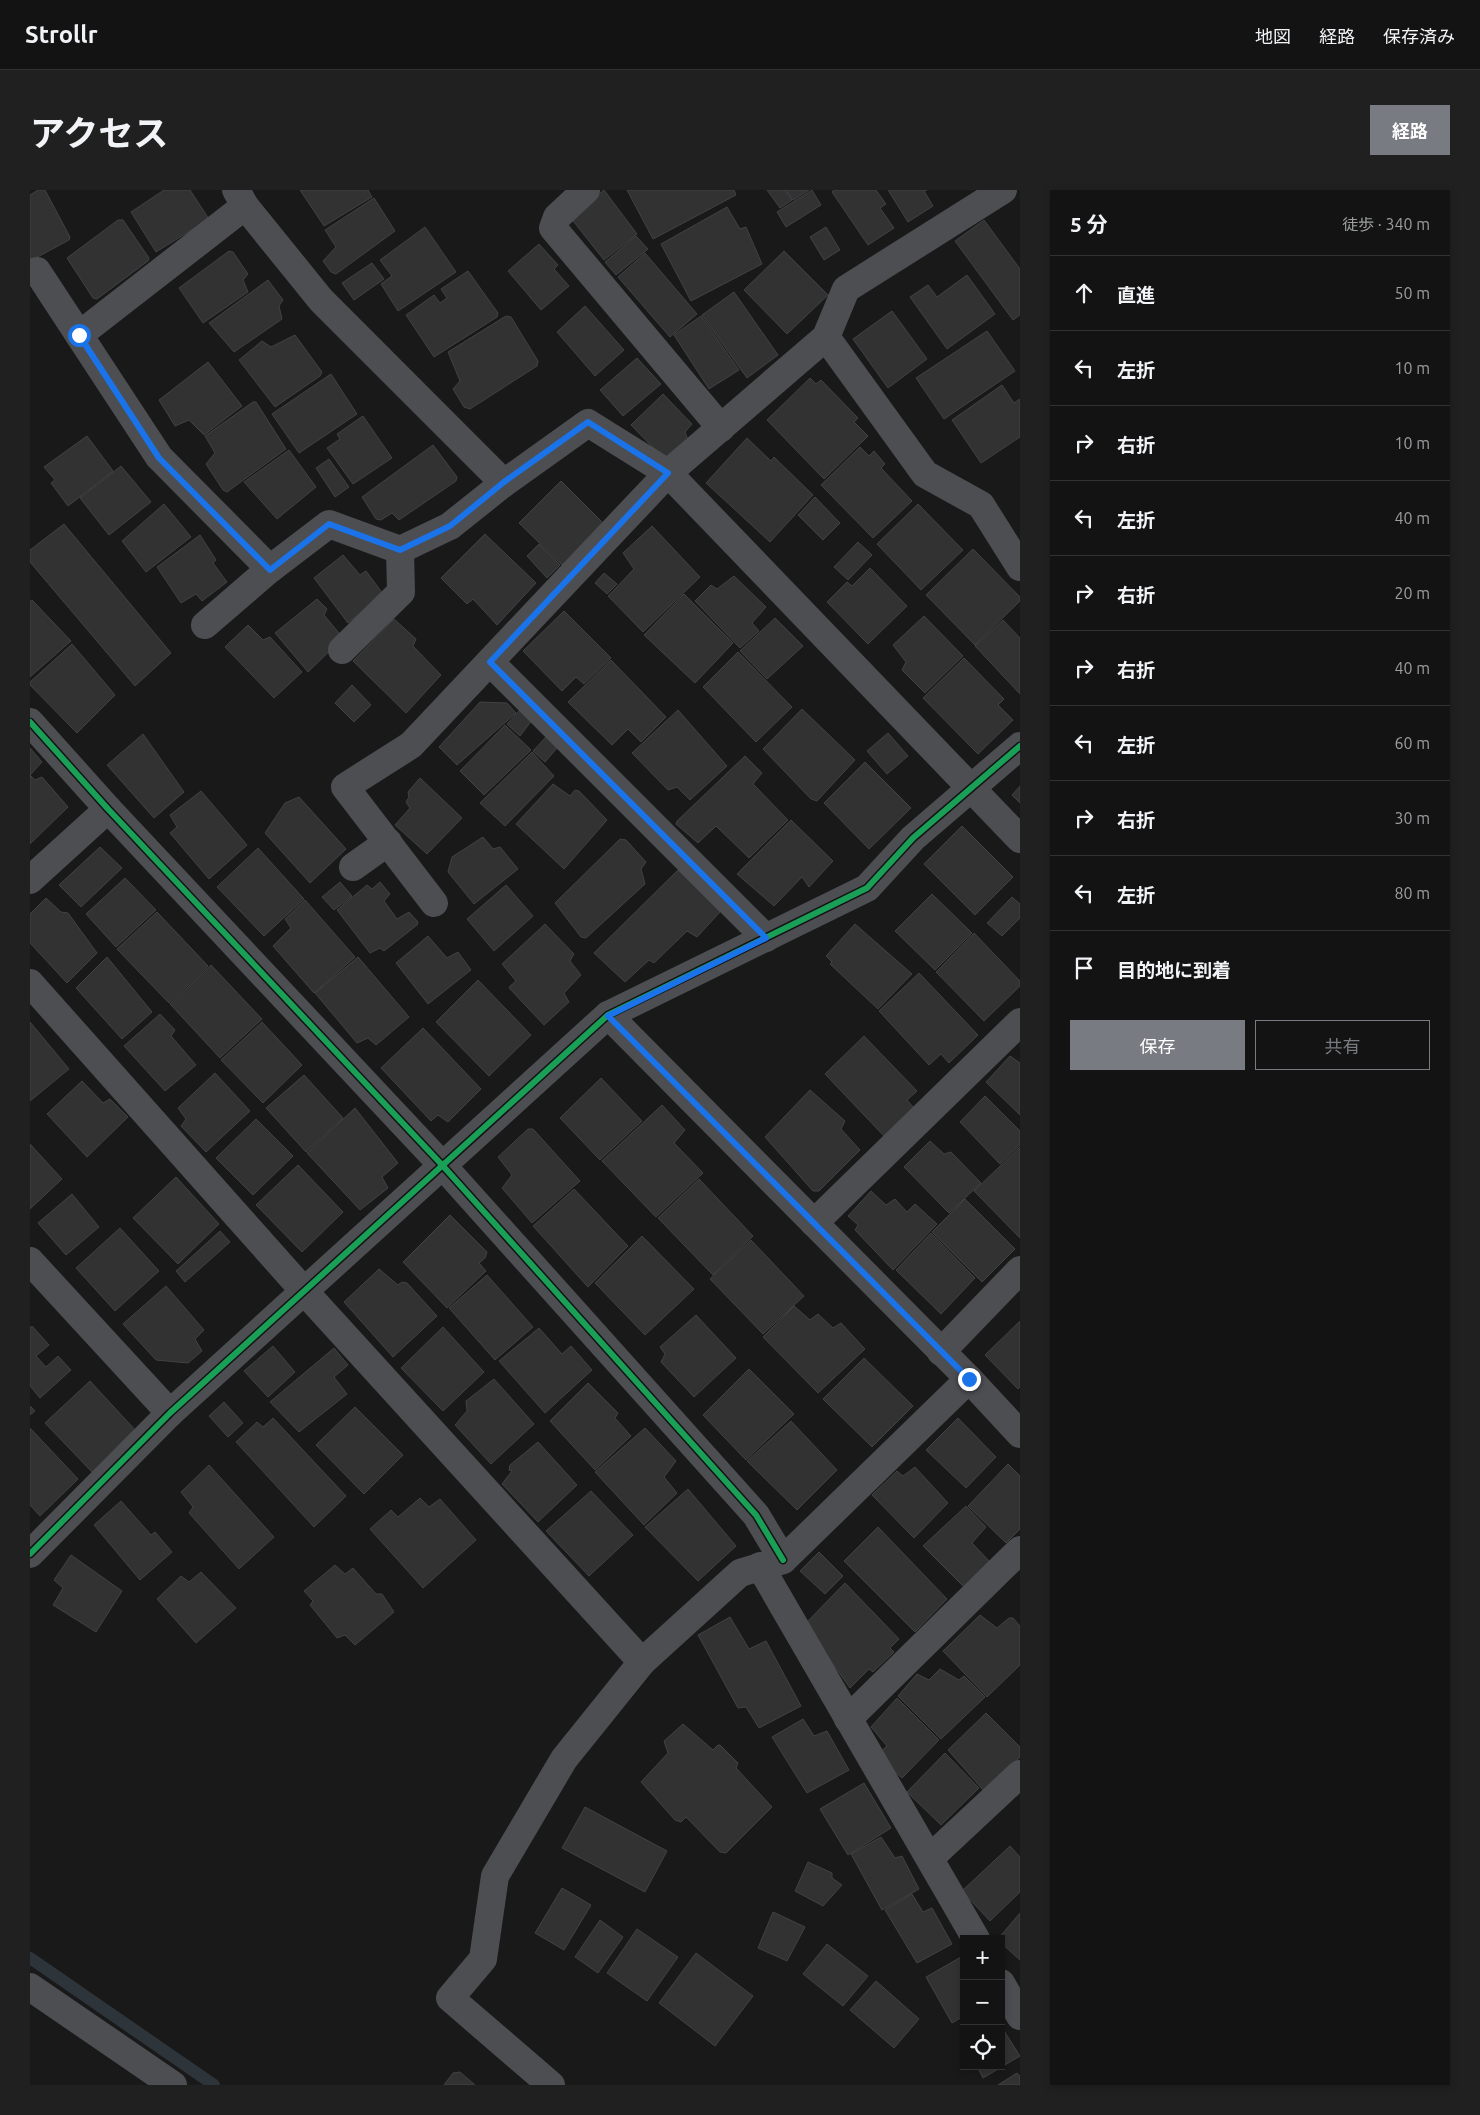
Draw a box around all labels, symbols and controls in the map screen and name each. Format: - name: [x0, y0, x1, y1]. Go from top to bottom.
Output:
- text: Strollr: [25, 21, 98, 48]
- text: 地図: [1255, 26, 1291, 46]
- text: 経路: [1319, 26, 1355, 46]
- text: 保存済み: [1383, 26, 1455, 46]
- button: 経路: [1370, 105, 1450, 155]
- text: アクセス: [30, 113, 168, 153]
- text: 5 分: [1070, 212, 1108, 236]
- text: 徒歩 · 340 m: [1342, 215, 1430, 233]
- icon: ahead: [1070, 279, 1098, 307]
- text: 直進: [1117, 284, 1155, 306]
- text: 50 m: [1394, 284, 1430, 302]
- route start: [68, 324, 91, 347]
- icon: left: [1070, 354, 1098, 382]
- text: 左折: [1117, 359, 1155, 381]
- text: 10 m: [1394, 359, 1430, 377]
- icon: right: [1070, 429, 1098, 457]
- text: 右折: [1117, 434, 1155, 456]
- text: 10 m: [1394, 434, 1430, 452]
- icon: left: [1070, 504, 1098, 532]
- text: 左折: [1117, 509, 1155, 531]
- text: 40 m: [1394, 509, 1430, 527]
- icon: right: [1070, 579, 1098, 607]
- text: 右折: [1117, 584, 1155, 606]
- text: 20 m: [1394, 584, 1430, 602]
- icon: right: [1070, 654, 1098, 682]
- text: 右折: [1117, 659, 1155, 681]
- text: 40 m: [1394, 659, 1430, 677]
- icon: left: [1070, 729, 1098, 757]
- text: 左折: [1117, 734, 1155, 756]
- text: 60 m: [1394, 734, 1430, 752]
- icon: right: [1070, 804, 1098, 832]
- text: 右折: [1117, 809, 1155, 831]
- text: 30 m: [1394, 809, 1430, 827]
- icon: left: [1070, 879, 1098, 907]
- text: 左折: [1117, 884, 1155, 906]
- text: 80 m: [1394, 884, 1430, 902]
- icon: arrive: [1070, 954, 1098, 982]
- text: 目的地に到着: [1117, 959, 1231, 981]
- button: 保存: [1070, 1020, 1245, 1070]
- button: 共有: [1255, 1020, 1430, 1070]
- route end: [958, 1368, 981, 1391]
- map controls: [960, 1935, 1005, 2070]
- button: +: [960, 1935, 1005, 1980]
- button: −: [960, 1980, 1005, 2025]
- button: locate: [960, 2025, 1005, 2070]

